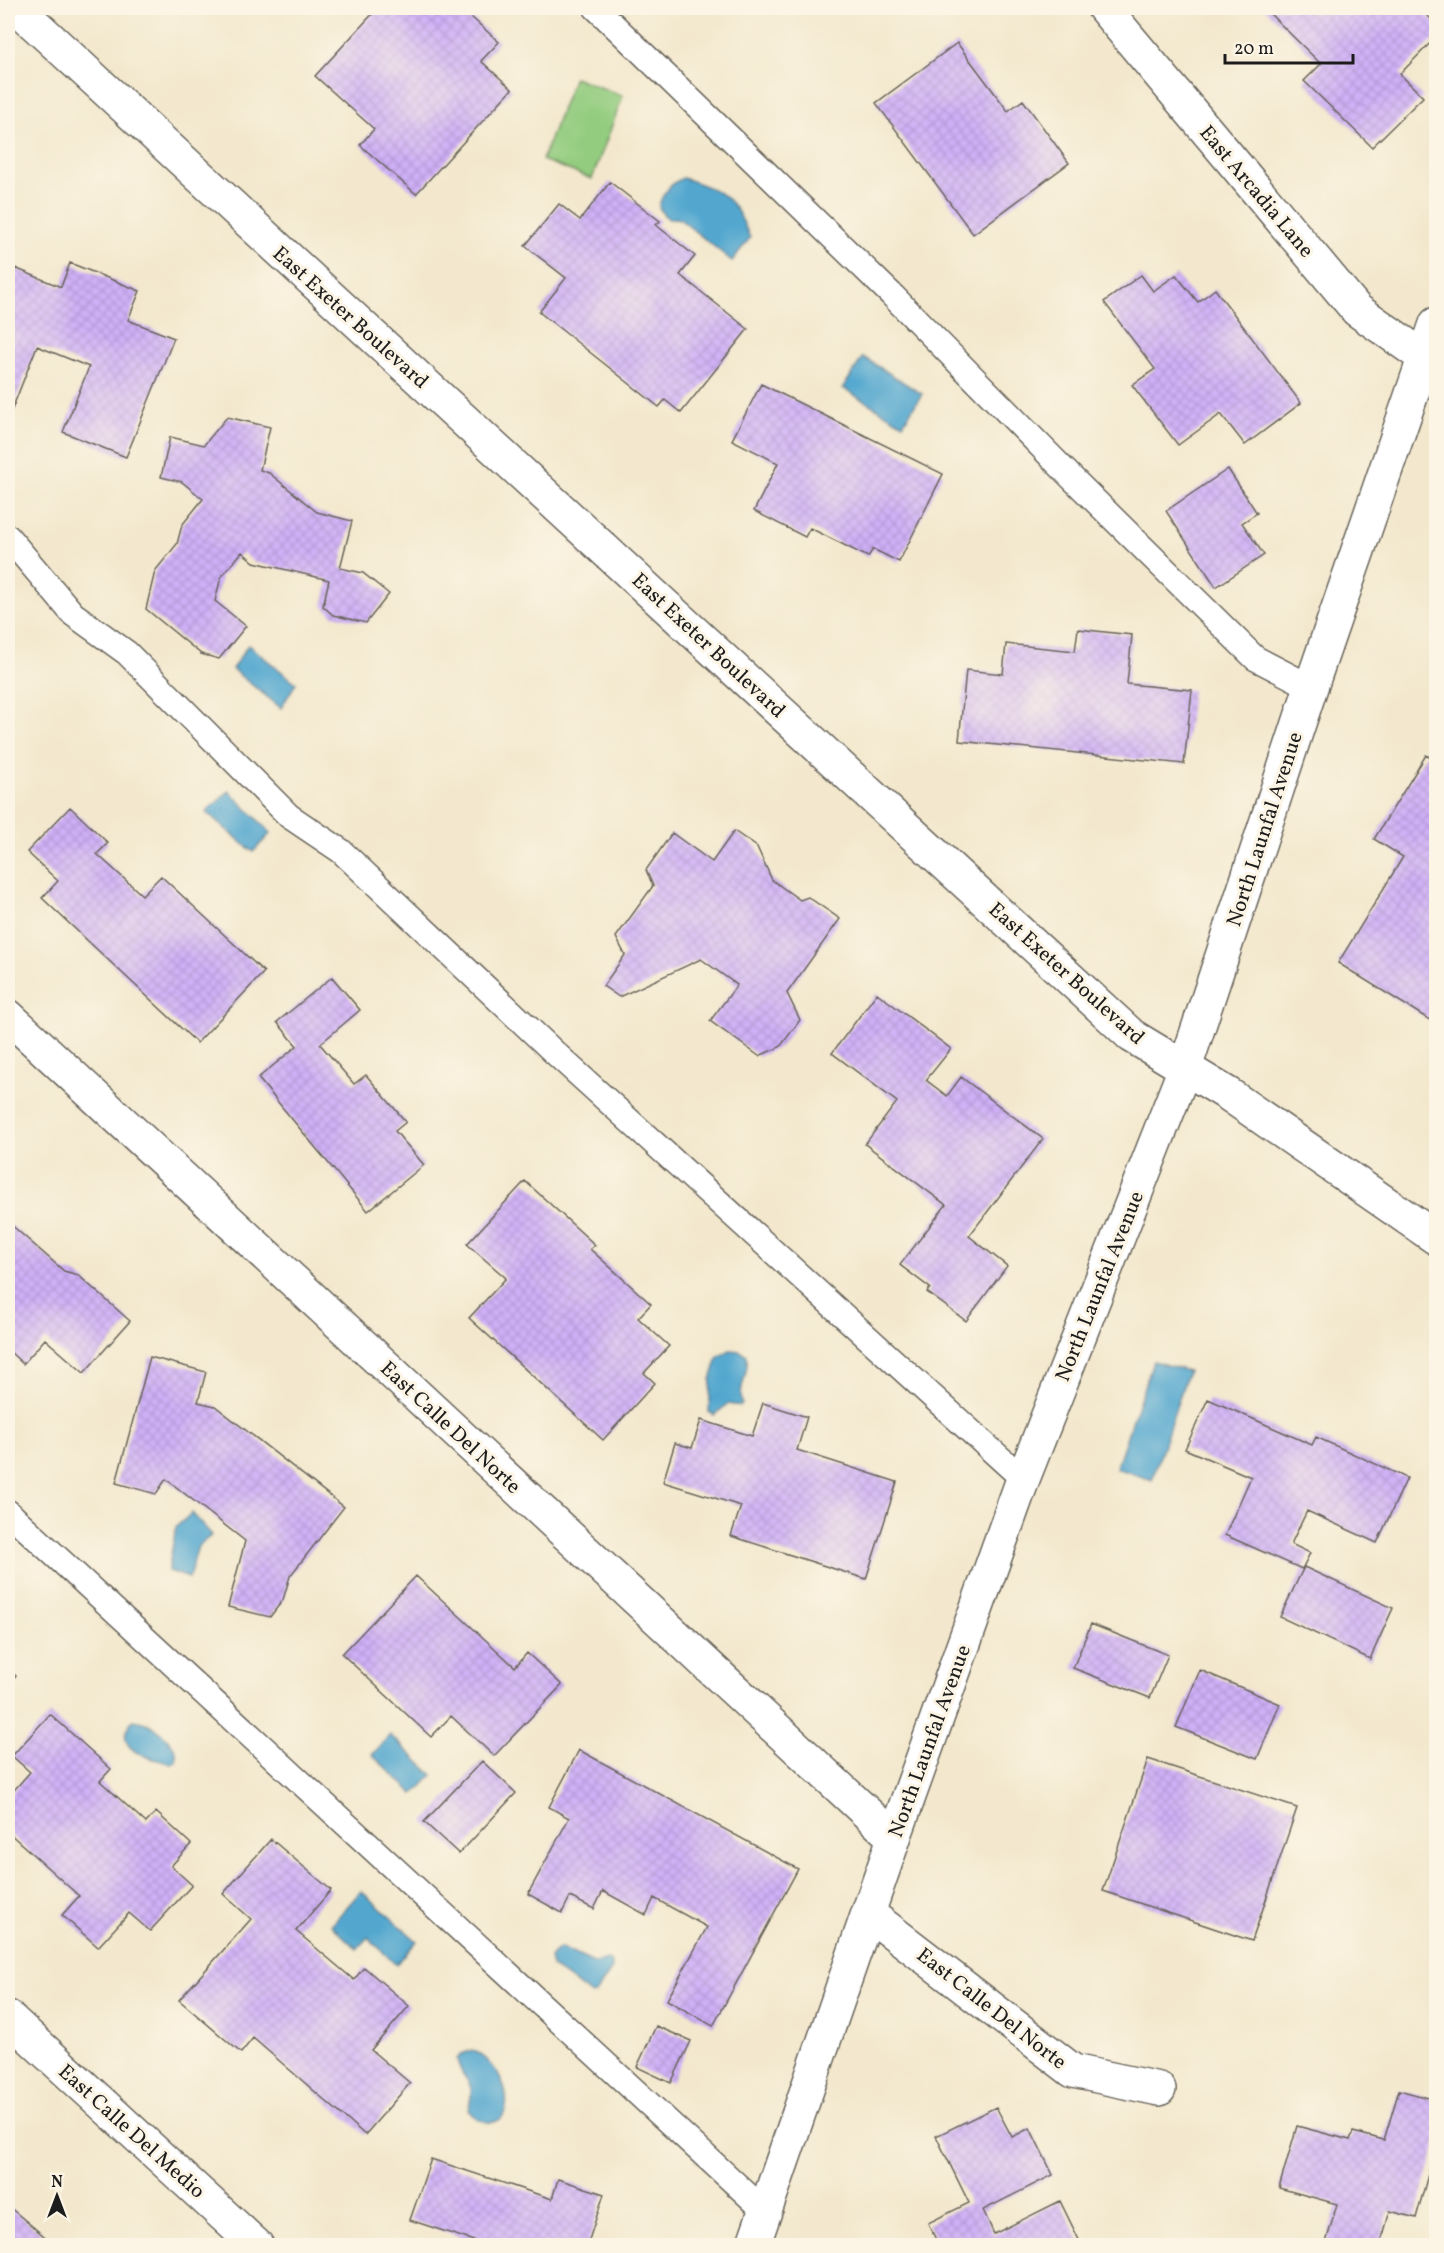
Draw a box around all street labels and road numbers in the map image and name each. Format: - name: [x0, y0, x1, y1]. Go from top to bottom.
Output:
- street label: East Arcadia Lane: [1192, 120, 1320, 264]
- street label: East Exeter Boulevard: [266, 240, 434, 396]
- street label: East Exeter Boulevard: [625, 567, 791, 725]
- street label: North Launfal Avenue: [1220, 728, 1311, 931]
- street label: East Exeter Boulevard: [982, 896, 1150, 1052]
- street label: North Launfal Avenue: [1049, 1187, 1152, 1386]
- street label: East Calle Del Norte: [373, 1355, 527, 1501]
- street label: North Launfal Avenue: [882, 1641, 979, 1842]
- street label: East Calle Del Norte: [910, 1941, 1072, 2077]
- street label: East Calle Del Medio: [51, 2058, 211, 2206]

